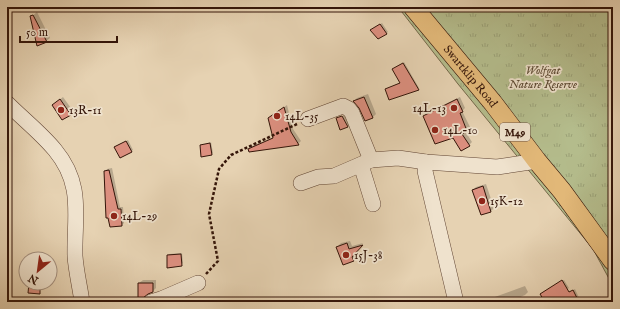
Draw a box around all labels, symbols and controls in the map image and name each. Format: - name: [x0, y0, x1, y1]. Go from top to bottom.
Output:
- scale bar: [20, 18, 117, 44]
- text: 50 m: [26, 25, 48, 40]
- street label: Swartklip Road: [440, 42, 501, 111]
- park label: Wolfgat Nature Reserve: [509, 63, 577, 92]
- place label: 14L-13: [413, 101, 446, 116]
- place label: 13R-11: [69, 103, 102, 118]
- marker: 14L-13: [449, 103, 459, 113]
- marker: 13R-11: [56, 105, 66, 115]
- place label: 14L-35: [285, 109, 319, 124]
- marker: 14L-35: [272, 111, 282, 121]
- place label: 14L-10: [443, 123, 478, 138]
- road number: M49: [500, 123, 530, 141]
- marker: 14L-10: [430, 125, 440, 135]
- place label: 15K-12: [490, 194, 524, 209]
- marker: 15K-12: [477, 196, 487, 206]
- place label: 14L-29: [122, 209, 157, 224]
- marker: 14L-29: [109, 211, 119, 221]
- place label: 15J-38: [354, 248, 383, 264]
- marker: 15J-38: [341, 250, 351, 260]
- north arrow: [18, 251, 58, 291]
- text: N: [26, 270, 42, 288]

